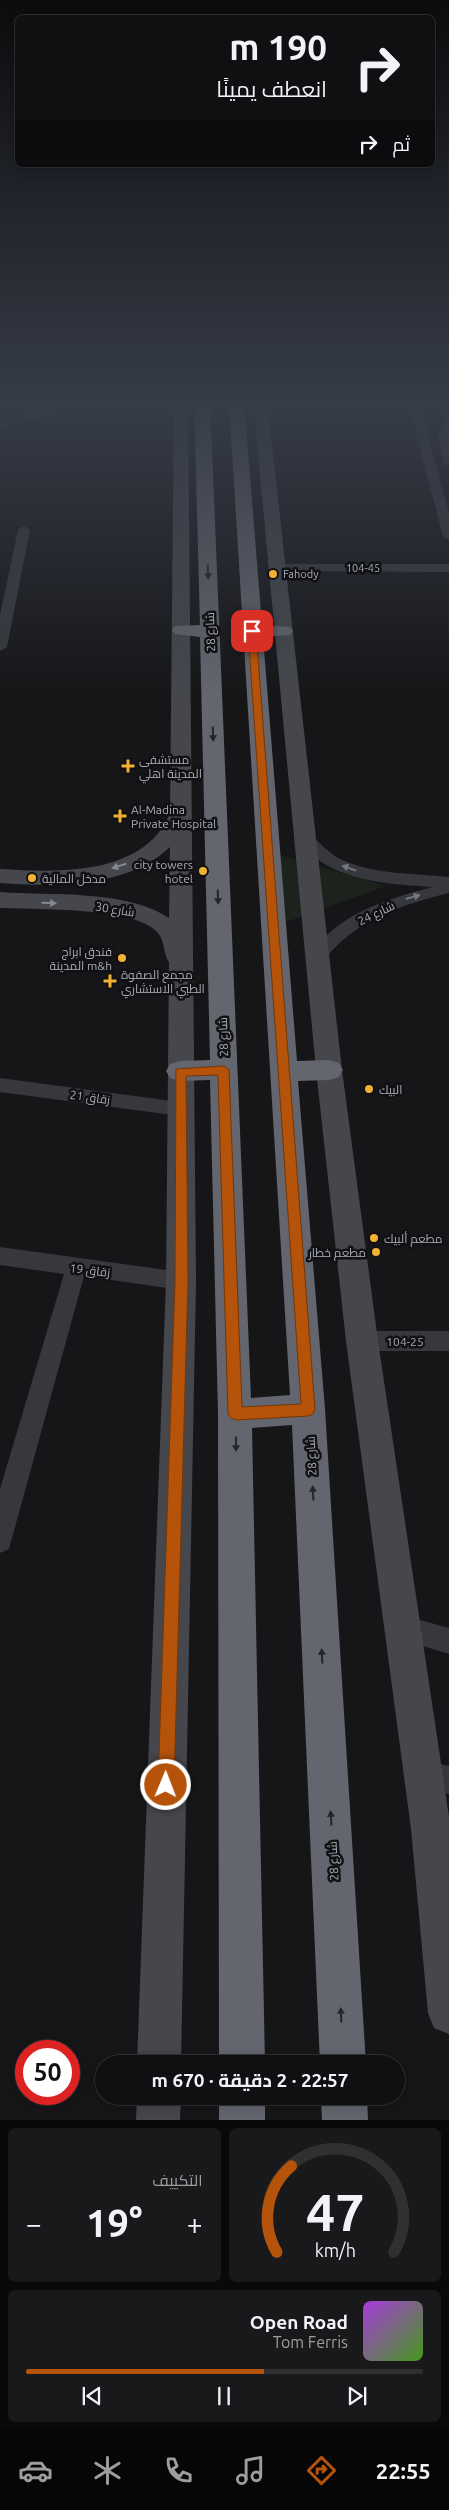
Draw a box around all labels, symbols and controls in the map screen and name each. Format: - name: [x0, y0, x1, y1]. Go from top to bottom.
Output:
- text: 190 m: [229, 27, 327, 67]
- icon: right: [345, 35, 410, 100]
- text: انعطف يمينًا: [216, 76, 327, 101]
- icon: right: [354, 130, 382, 158]
- text: ثم: [392, 133, 410, 155]
- street label: 104-45: [346, 562, 380, 574]
- one-way arrow: [204, 564, 212, 580]
- marker: Fahody: [267, 568, 279, 580]
- place label: Fahody: [283, 568, 319, 580]
- pin: [231, 610, 273, 652]
- street label: شارع 28: [203, 612, 219, 652]
- icon: arrive: [238, 617, 266, 645]
- one-way arrow: [210, 726, 218, 742]
- place label: مستشفى المدينة اهلي: [139, 753, 202, 784]
- marker: مستشفى المدينة اهلي: [121, 759, 135, 773]
- place label: Al-Madina Private Hospital: [131, 803, 216, 830]
- marker: Al-Madina Private Hospital: [113, 809, 127, 823]
- place label: city towers hotel: [134, 858, 193, 885]
- one-way arrow: [111, 862, 126, 870]
- one-way arrow: [341, 864, 356, 872]
- marker: city towers hotel: [197, 865, 209, 877]
- marker: مدخل المالية: [26, 872, 38, 884]
- place label: مدخل المالية: [42, 872, 106, 886]
- one-way arrow: [215, 889, 223, 905]
- one-way arrow: [406, 893, 421, 901]
- street label: شارع 24: [355, 898, 398, 929]
- street label: شارع 30: [94, 899, 136, 920]
- one-way arrow: [41, 900, 57, 908]
- place label: فندق ابراج المدينة m&h: [49, 945, 112, 973]
- marker: فندق ابراج المدينة m&h: [116, 952, 128, 964]
- place label: مجمع الصفوة الطبي الاستشاري: [121, 968, 205, 999]
- marker: مجمع الصفوة الطبي الاستشاري: [103, 974, 117, 988]
- street label: شارع 28: [216, 1017, 232, 1057]
- marker: البيك: [363, 1083, 375, 1095]
- place label: البيك: [379, 1083, 402, 1097]
- street label: زقاق 21: [69, 1088, 111, 1107]
- place label: مطعم ألبيك: [384, 1231, 442, 1247]
- marker: مطعم ألبيك: [368, 1232, 380, 1244]
- place label: مطعم خطار: [308, 1246, 366, 1261]
- marker: مطعم خطار: [370, 1246, 382, 1258]
- street label: زقاق 19: [69, 1261, 111, 1280]
- street label: 104-25: [386, 1335, 424, 1348]
- one-way arrow: [232, 1436, 240, 1452]
- street label: شارع 28: [303, 1436, 321, 1476]
- one-way arrow: [308, 1485, 316, 1501]
- one-way arrow: [317, 1647, 325, 1663]
- position arrow: [139, 1758, 191, 1810]
- one-way arrow: [326, 1810, 334, 1826]
- street label: شارع 28: [325, 1841, 343, 1881]
- one-way arrow: [336, 2007, 344, 2023]
- speed limit sign: 50: [15, 2040, 80, 2105]
- text: 22:57 · 2 دقيقة · 670 m: [152, 2069, 348, 2091]
- text: التكييف: [152, 2171, 203, 2189]
- text: 47: [305, 2183, 364, 2241]
- text: 19°: [86, 2202, 142, 2244]
- text: −: [26, 2208, 42, 2239]
- text: +: [187, 2208, 203, 2239]
- text: km/h: [314, 2240, 355, 2260]
- text: Open Road: [250, 2311, 348, 2333]
- text: Tom Ferris: [273, 2333, 348, 2351]
- icon: previous: [78, 2382, 106, 2410]
- icon: pause: [210, 2382, 238, 2410]
- icon: next: [343, 2382, 371, 2410]
- icon: car: [18, 2453, 53, 2488]
- icon: climate: [90, 2453, 125, 2488]
- icon: phone: [161, 2453, 196, 2488]
- icon: music: [233, 2453, 268, 2488]
- icon: directions: [304, 2453, 339, 2488]
- text: 22:55: [376, 2458, 431, 2483]

